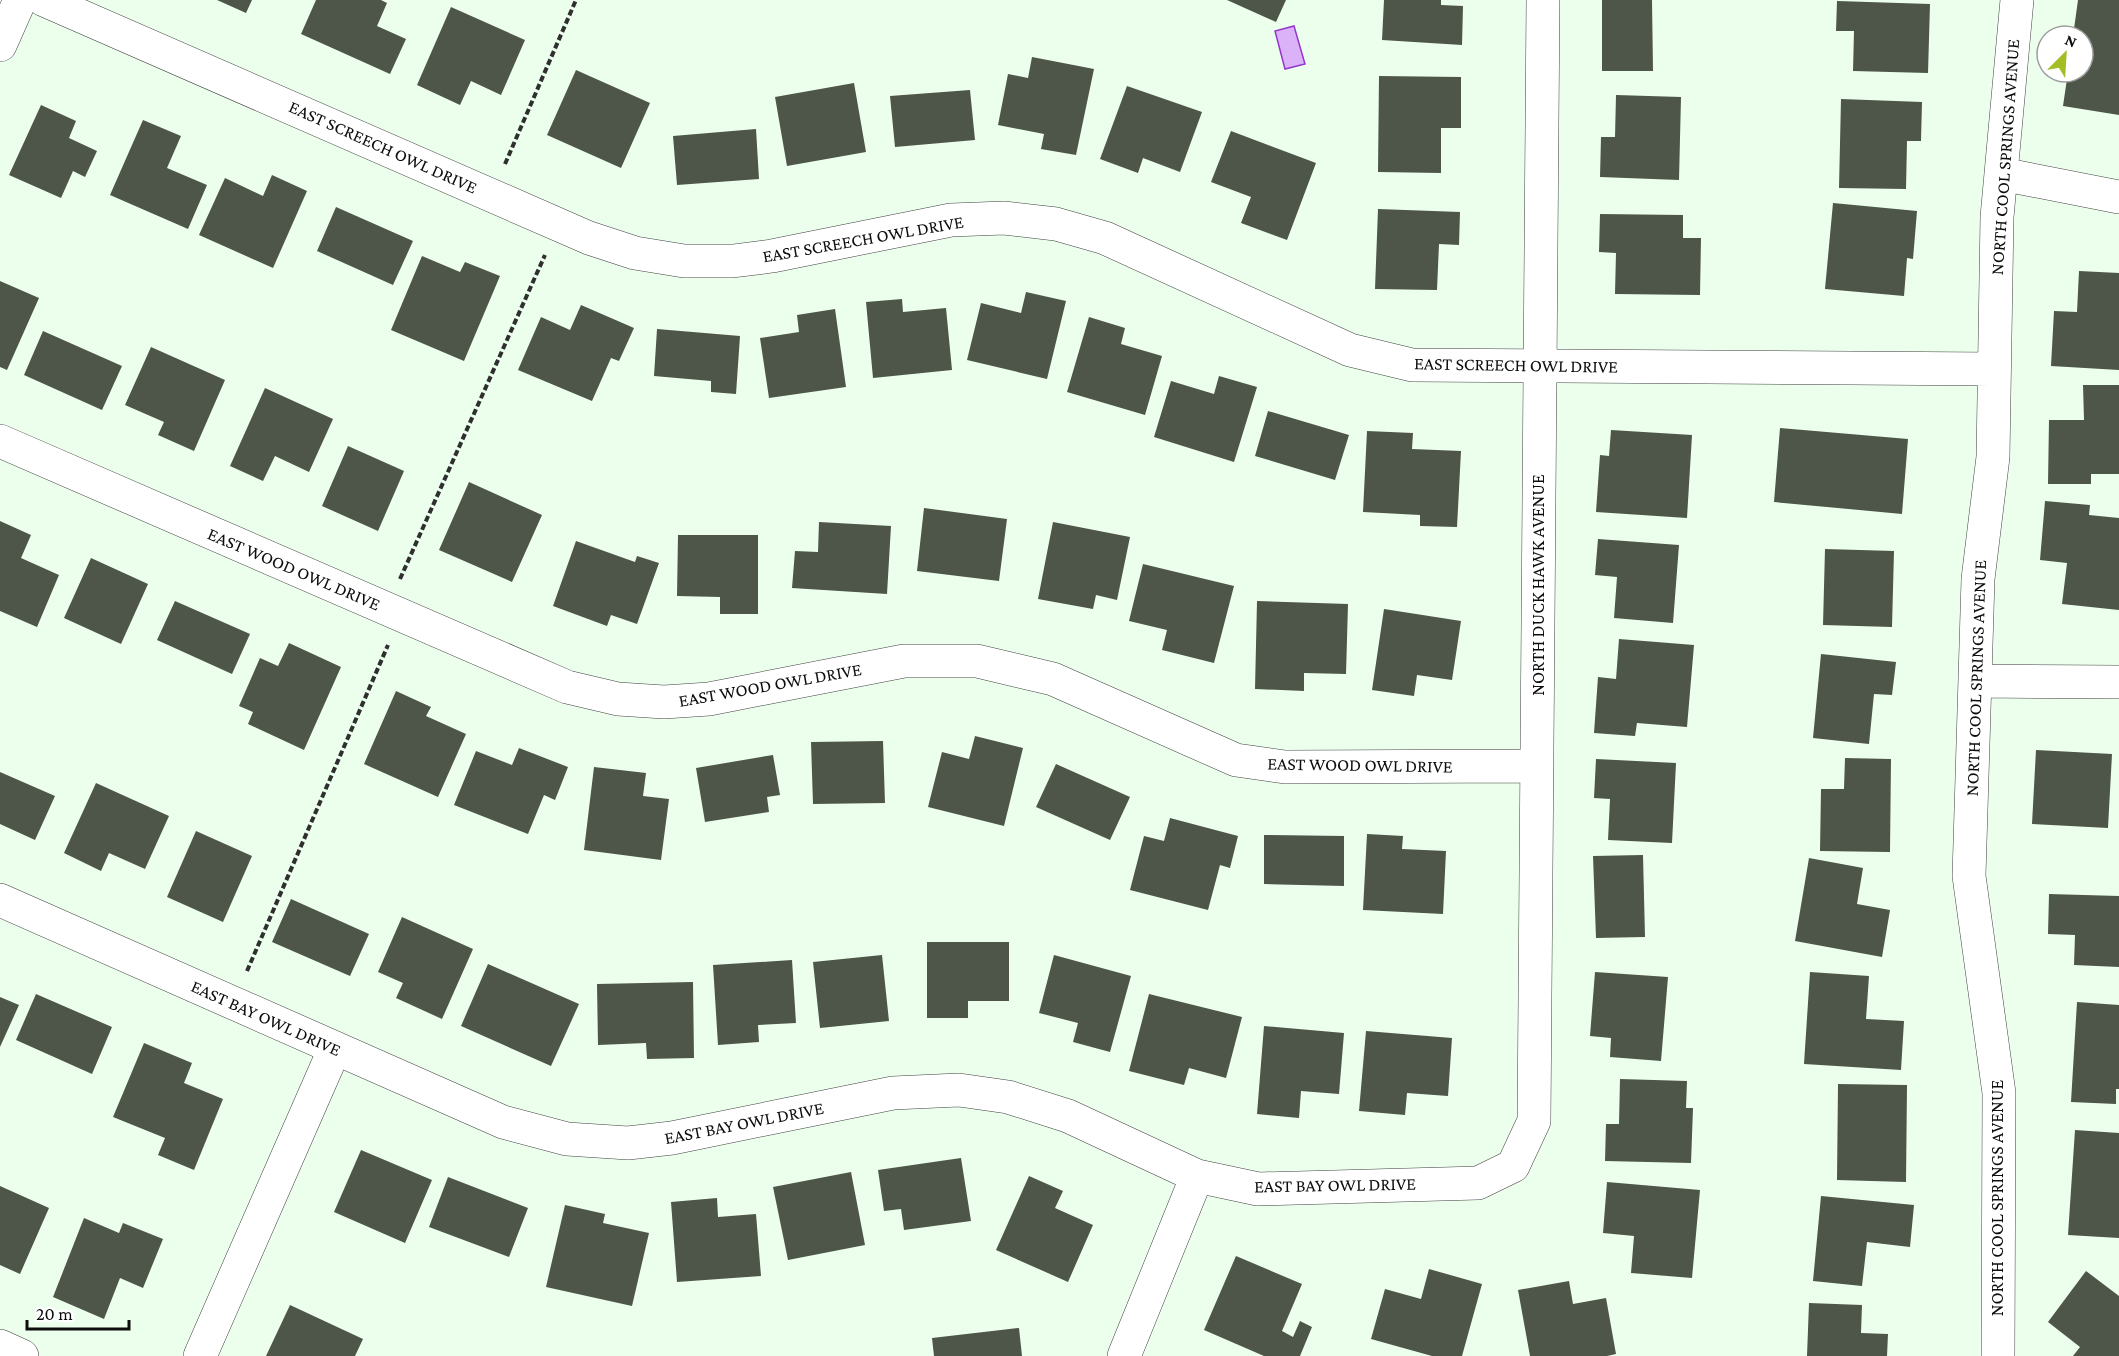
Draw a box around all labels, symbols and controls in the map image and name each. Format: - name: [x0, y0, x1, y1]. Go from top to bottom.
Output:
- north arrow: [2035, 24, 2095, 84]
- text: N: [2062, 31, 2079, 51]
- street label: NORTH COOL SPRINGS AVENUE: [1987, 38, 2023, 276]
- street label: EAST SCREECH OWL DRIVE: [286, 96, 480, 198]
- street label: EAST SCREECH OWL DRIVE: [761, 211, 965, 267]
- street label: EAST SCREECH OWL DRIVE: [1414, 353, 1618, 377]
- street label: NORTH DUCK HAWK AVENUE: [1528, 474, 1548, 696]
- street label: EAST WOOD OWL DRIVE: [205, 524, 383, 614]
- street label: NORTH COOL SPRINGS AVENUE: [1962, 559, 1990, 797]
- street label: EAST WOOD OWL DRIVE: [677, 659, 863, 711]
- street label: EAST WOOD OWL DRIVE: [1267, 753, 1453, 777]
- street label: EAST BAY OWL DRIVE: [188, 976, 344, 1060]
- street label: NORTH COOL SPRINGS AVENUE: [1987, 1079, 2007, 1316]
- street label: EAST BAY OWL DRIVE: [663, 1098, 826, 1148]
- street label: EAST BAY OWL DRIVE: [1254, 1174, 1416, 1196]
- scale bar: [27, 1293, 129, 1331]
- text: 20 m: [36, 1304, 73, 1324]

